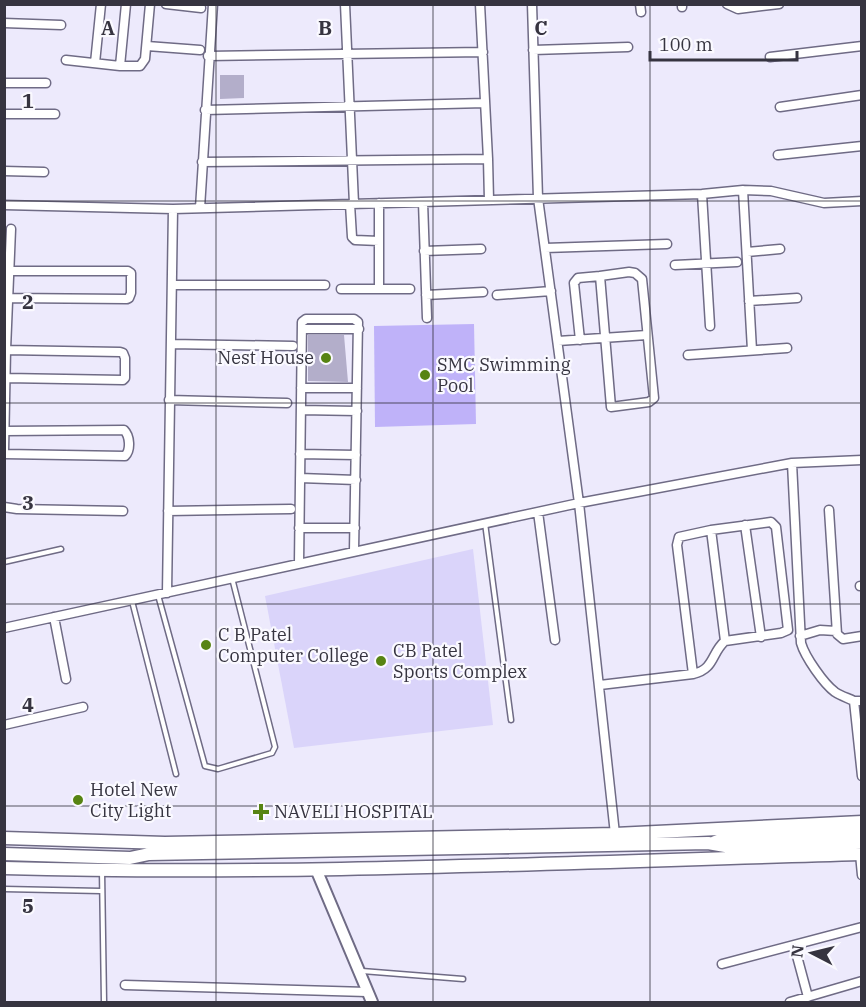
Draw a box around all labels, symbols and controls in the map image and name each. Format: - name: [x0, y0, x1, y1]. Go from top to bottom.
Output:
- text: A: [101, 14, 115, 41]
- text: B: [318, 14, 332, 41]
- text: C: [534, 14, 548, 41]
- scale bar: [650, 24, 797, 62]
- text: 100 m: [659, 33, 713, 56]
- text: 1: [22, 87, 34, 114]
- text: 2: [22, 288, 34, 315]
- place label: Nest House: [217, 346, 314, 369]
- marker: Nest House: [319, 351, 333, 365]
- place label: SMC Swimming Pool: [437, 353, 571, 397]
- marker: SMC Swimming Pool: [418, 368, 432, 382]
- text: 3: [22, 489, 34, 516]
- place label: C B Patel Computer College: [218, 623, 369, 667]
- marker: C B Patel Computer College: [199, 638, 213, 652]
- place label: CB Patel Sports Complex: [393, 639, 527, 683]
- marker: CB Patel Sports Complex: [374, 654, 388, 668]
- text: 4: [22, 691, 34, 718]
- place label: Hotel New City Light: [90, 778, 177, 822]
- marker: Hotel New City Light: [71, 793, 85, 807]
- place label: NAVELI HOSPITAL: [274, 800, 433, 823]
- marker: NAVELI HOSPITAL: [252, 803, 270, 821]
- text: 5: [22, 892, 34, 919]
- north arrow: [782, 923, 842, 983]
- text: N: [786, 944, 808, 959]

